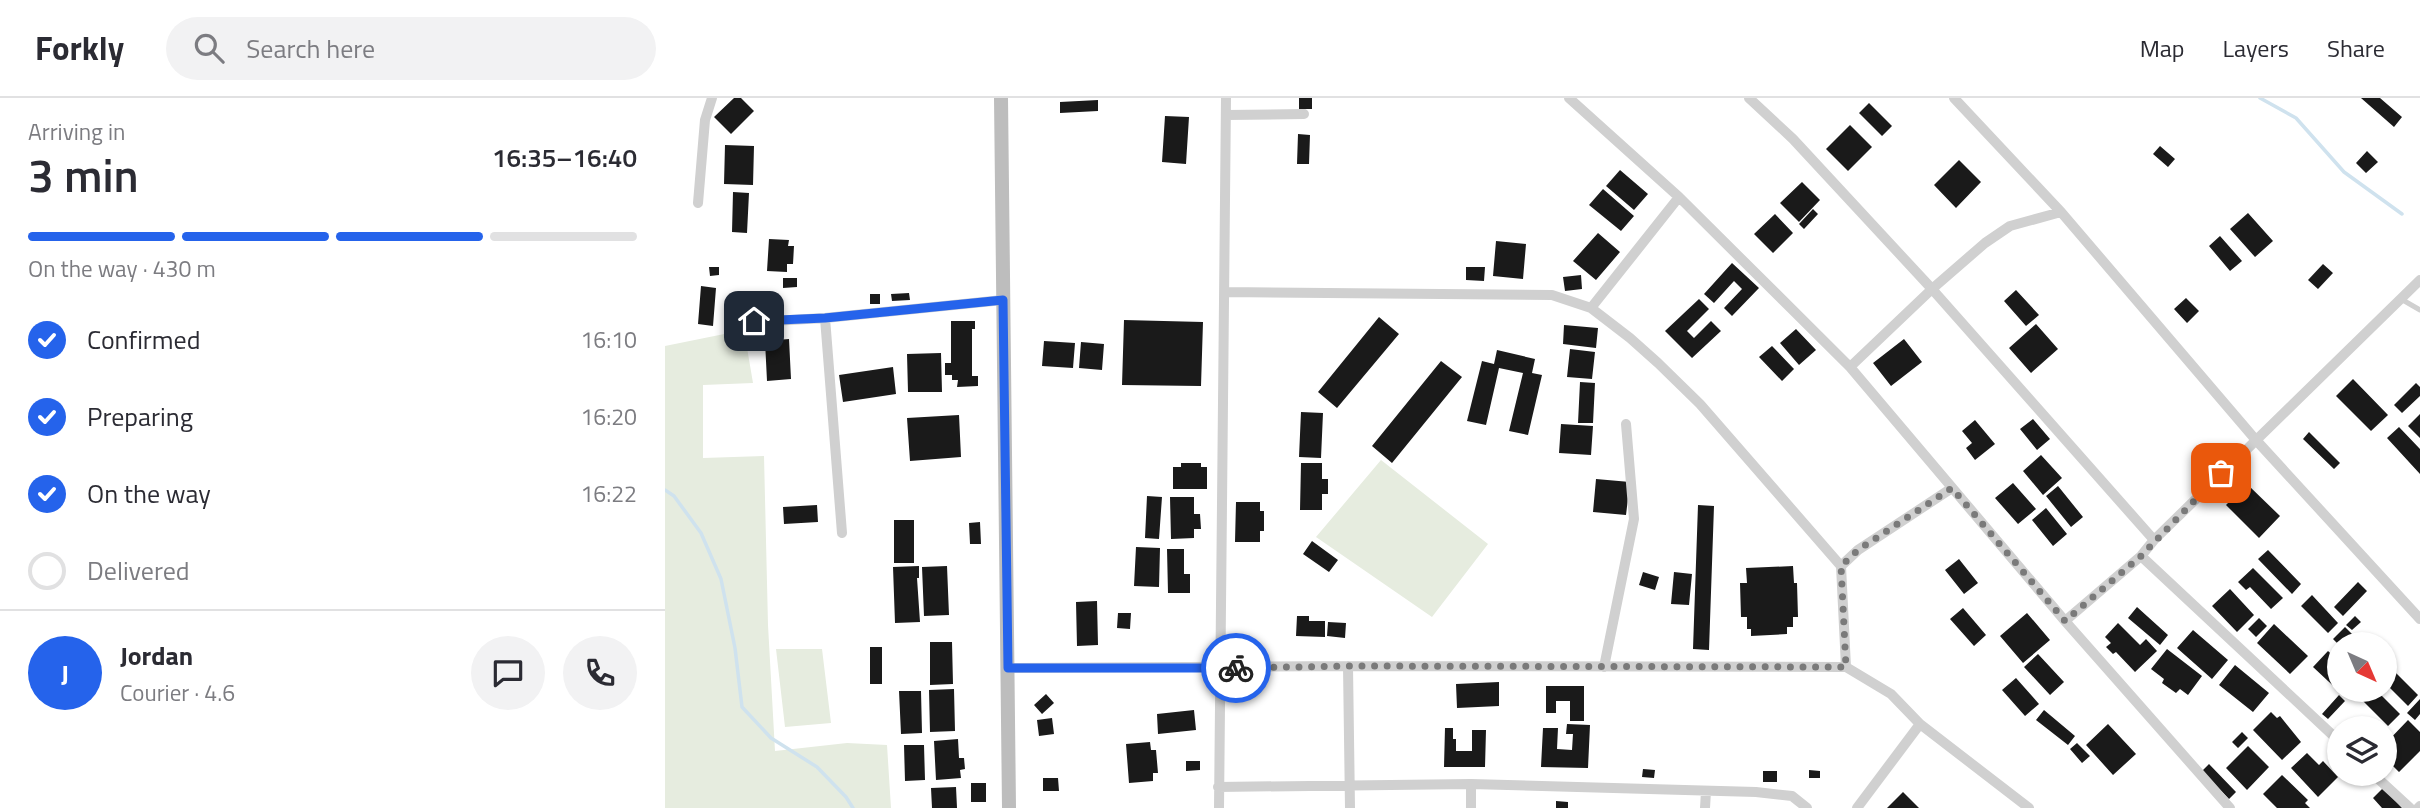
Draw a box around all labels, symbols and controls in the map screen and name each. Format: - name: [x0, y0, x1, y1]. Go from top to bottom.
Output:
- search box: [166, 17, 656, 80]
- text: Forkly: [35, 23, 124, 73]
- icon: search: [190, 29, 228, 67]
- text: Search here: [246, 29, 375, 68]
- text: Map: [2140, 30, 2185, 66]
- text: Layers: [2223, 30, 2289, 66]
- text: Share: [2327, 30, 2385, 66]
- text: Arriving in: [28, 114, 125, 149]
- text: 16:35–16:40: [492, 138, 637, 177]
- text: 3 min: [28, 140, 139, 210]
- text: On the way · 430 m: [28, 251, 216, 286]
- pin: [724, 291, 784, 351]
- icon: home: [735, 302, 773, 340]
- text: Confirmed: [87, 320, 201, 359]
- icon: check: [28, 321, 66, 359]
- text: 16:10: [580, 322, 637, 357]
- text: Preparing: [87, 397, 193, 436]
- icon: check: [28, 398, 66, 436]
- text: 16:20: [580, 399, 637, 434]
- pin: [2191, 443, 2251, 503]
- icon: bag: [2202, 454, 2240, 492]
- text: On the way: [87, 474, 211, 513]
- icon: check: [28, 475, 66, 513]
- text: 16:22: [580, 476, 637, 511]
- text: Delivered: [87, 551, 190, 590]
- north arrow: [2327, 632, 2397, 702]
- map controls: [2327, 632, 2397, 786]
- courier: [1201, 633, 1271, 703]
- text: Jordan: [120, 636, 193, 675]
- button: chat: [471, 636, 545, 710]
- button: phone: [563, 636, 637, 710]
- icon: bike: [1217, 649, 1255, 687]
- text: J: [61, 654, 69, 693]
- text: Courier · 4.6: [120, 675, 235, 710]
- button: layers: [2327, 716, 2397, 786]

